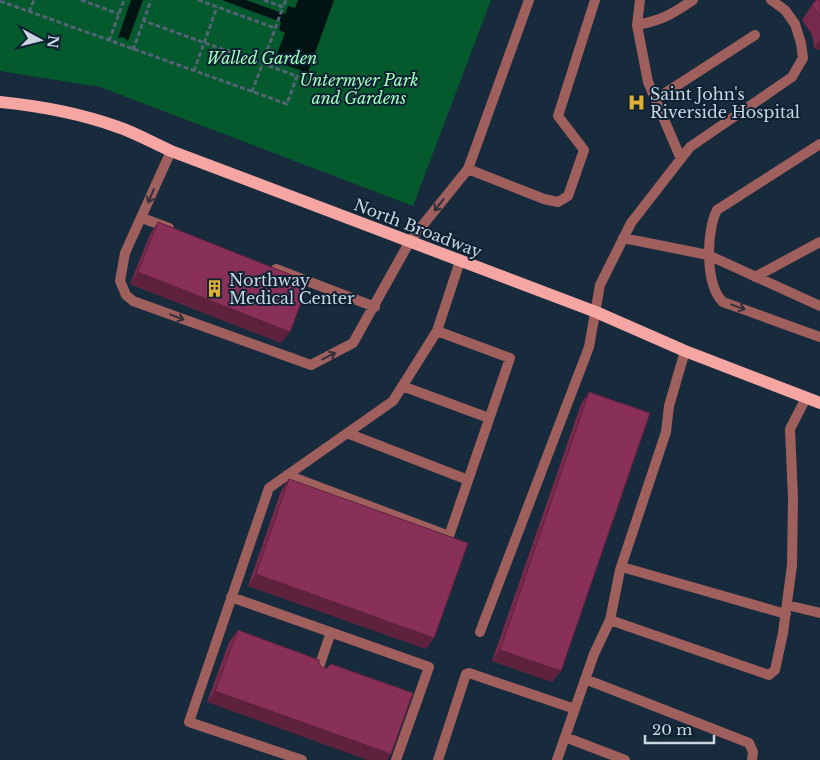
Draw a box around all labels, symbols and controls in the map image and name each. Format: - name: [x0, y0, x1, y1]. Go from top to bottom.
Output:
- north arrow: [15, 15, 65, 65]
- text: N: [43, 34, 63, 49]
- park label: Walled Garden: [207, 48, 317, 68]
- park label: Untermyer Park and Gardens: [300, 70, 418, 108]
- place label: Saint John's Riverside Hospital: [650, 84, 800, 122]
- hospital icon: Saint John's Riverside Hospital: [626, 93, 646, 113]
- one-way arrow: [146, 188, 156, 203]
- street label: North Broadway: [351, 194, 486, 262]
- one-way arrow: [434, 198, 445, 211]
- place label: Northway Medical Center: [229, 270, 355, 308]
- building icon: Northway Medical Center: [205, 279, 225, 299]
- one-way arrow: [730, 303, 745, 312]
- one-way arrow: [168, 313, 184, 322]
- one-way arrow: [321, 351, 336, 361]
- scale bar: [645, 712, 714, 744]
- text: 20 m: [652, 720, 692, 739]

